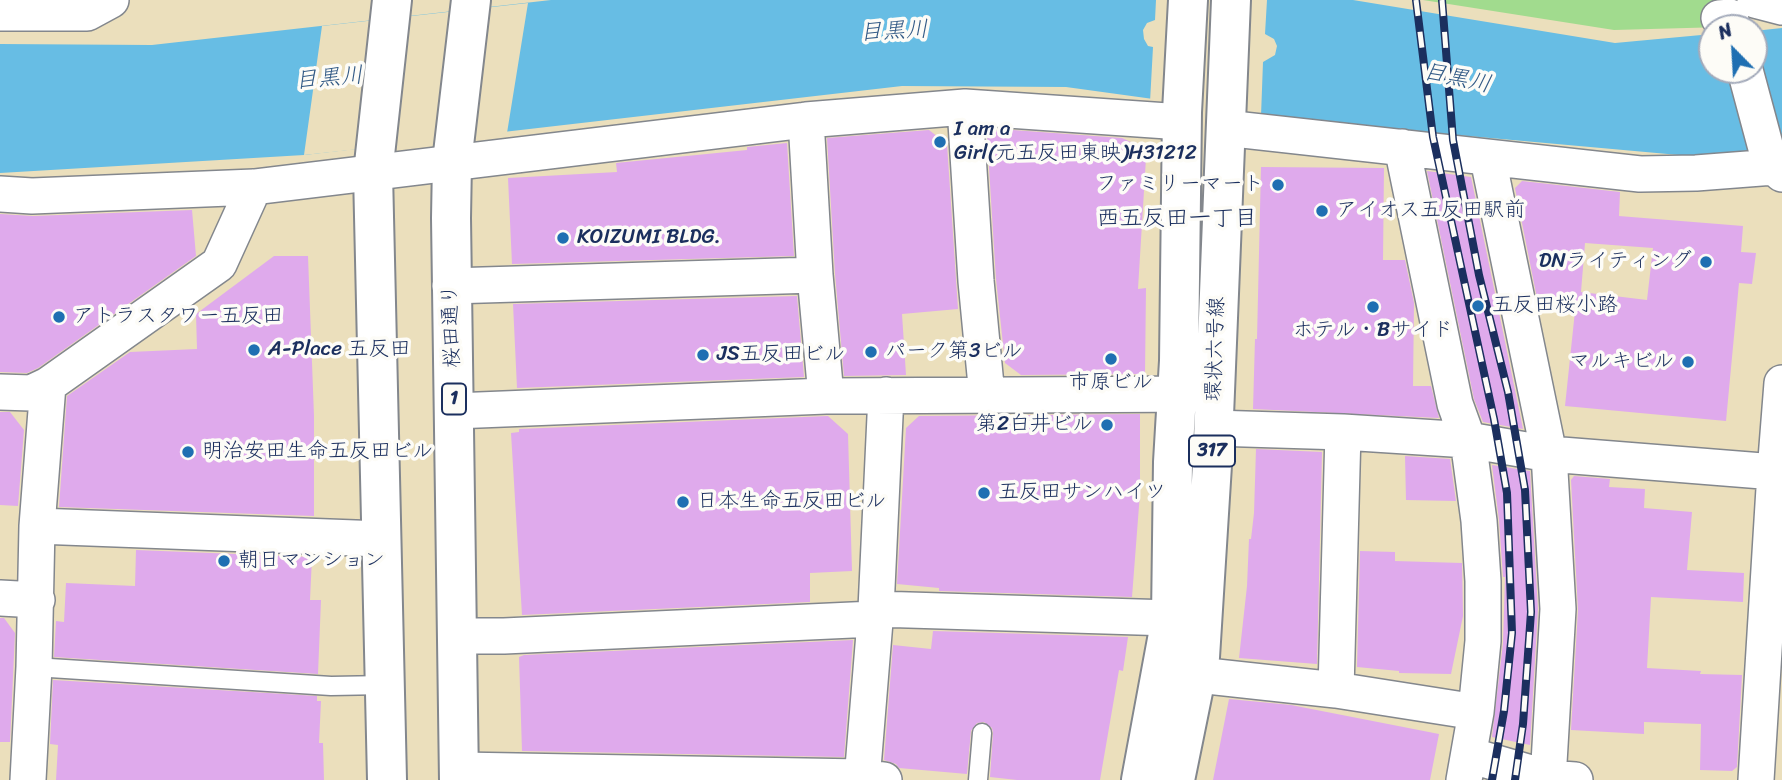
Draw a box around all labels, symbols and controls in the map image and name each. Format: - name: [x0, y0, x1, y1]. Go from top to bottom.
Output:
- text: N: [1712, 13, 1738, 49]
- north arrow: [1698, 14, 1768, 84]
- water label: 目黒川: [859, 16, 929, 48]
- water label: 目黒川: [1420, 58, 1494, 100]
- water label: 目黒川: [293, 62, 365, 96]
- place label: I am a Girl(元五反田東映)H31212: [954, 117, 1197, 167]
- marker: I am a Girl(元五反田東映)H31212: [932, 134, 948, 150]
- place label: ファミリーマート: [1096, 172, 1264, 198]
- marker: ファミリーマート: [1270, 177, 1286, 193]
- place label: アイオス五反田駅前: [1336, 198, 1525, 224]
- marker: アイオス五反田駅前: [1314, 203, 1330, 219]
- district label: 西五反田一丁目: [1097, 205, 1257, 233]
- place label: KOIZUMI BLDG.: [577, 225, 721, 251]
- marker: KOIZUMI BLDG.: [555, 230, 571, 246]
- place label: DNライティング: [1539, 249, 1692, 275]
- marker: DNライティング: [1698, 254, 1714, 270]
- street label: 桜田通り: [438, 284, 466, 368]
- place label: 五反田桜小路: [1492, 293, 1618, 319]
- street label: 環状六号線: [1202, 296, 1230, 402]
- marker: 五反田桜小路: [1470, 298, 1486, 314]
- marker: ホテル・Bサイド: [1365, 299, 1381, 315]
- place label: アトラスタワー五反田: [73, 304, 283, 330]
- marker: アトラスタワー五反田: [51, 309, 67, 325]
- place label: ホテル・Bサイド: [1293, 318, 1453, 344]
- place label: A-Place 五反田: [268, 337, 411, 363]
- place label: パーク第3ビル: [885, 339, 1023, 365]
- marker: A-Place 五反田: [246, 342, 262, 358]
- place label: JS五反田ビル: [717, 342, 845, 368]
- marker: パーク第3ビル: [863, 344, 879, 360]
- marker: JS五反田ビル: [695, 347, 711, 363]
- place label: マルキビル: [1569, 349, 1674, 375]
- marker: 市原ビル: [1103, 351, 1119, 367]
- marker: マルキビル: [1680, 354, 1696, 370]
- place label: 市原ビル: [1069, 370, 1153, 396]
- road number: 1: [442, 384, 466, 414]
- place label: 第2白井ビル: [976, 412, 1093, 438]
- marker: 第2白井ビル: [1099, 417, 1115, 433]
- road number: 317: [1189, 436, 1235, 466]
- place label: 明治安田生命五反田ビル: [202, 439, 433, 465]
- marker: 明治安田生命五反田ビル: [180, 444, 196, 460]
- place label: 五反田サンハイツ: [998, 480, 1166, 506]
- marker: 五反田サンハイツ: [976, 485, 992, 501]
- place label: 日本生命五反田ビル: [697, 489, 886, 515]
- marker: 日本生命五反田ビル: [675, 494, 691, 510]
- place label: 朝日マンション: [238, 548, 385, 574]
- marker: 朝日マンション: [216, 553, 232, 569]

